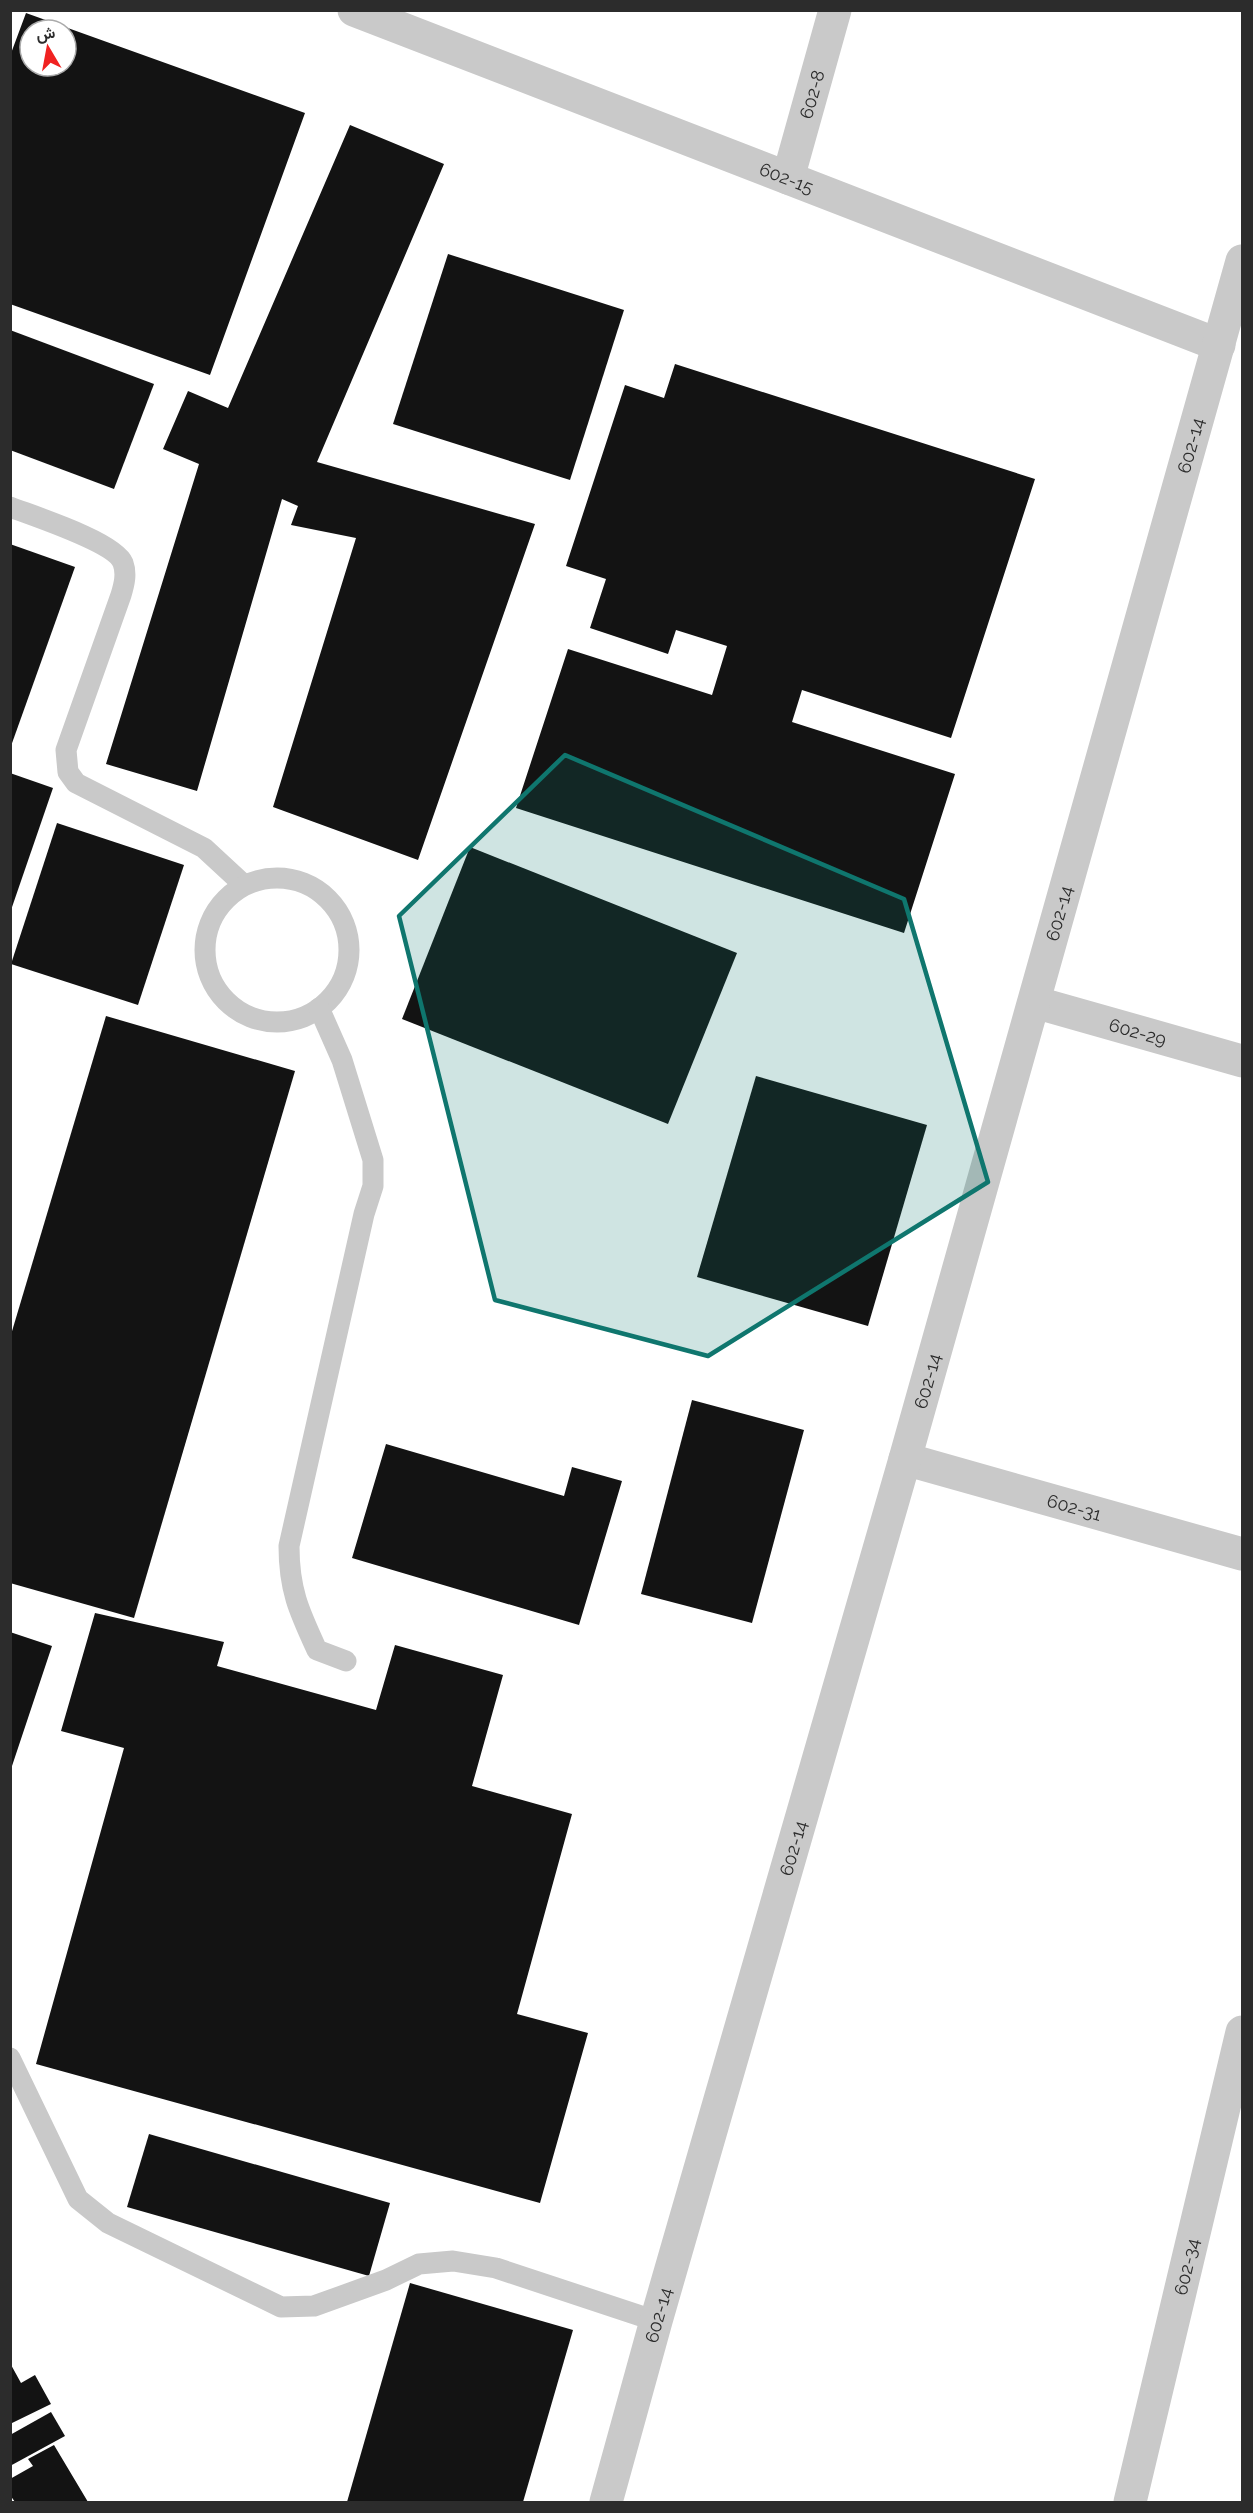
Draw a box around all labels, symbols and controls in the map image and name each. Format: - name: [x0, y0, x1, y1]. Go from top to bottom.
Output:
- north arrow: [18, 18, 78, 78]
- text: ش: [34, 23, 57, 45]
- street label: 602-8: [795, 68, 828, 121]
- street label: 602-15: [757, 158, 817, 198]
- street label: 602-14: [1172, 415, 1208, 475]
- street label: 602-14: [1041, 883, 1076, 943]
- street label: 602-29: [1107, 1013, 1169, 1050]
- street label: 602-14: [909, 1351, 945, 1411]
- street label: 602-31: [1045, 1489, 1104, 1524]
- street label: 602-14: [775, 1818, 811, 1878]
- street label: 602-34: [1169, 2236, 1203, 2297]
- street label: 602-14: [640, 2285, 676, 2345]

